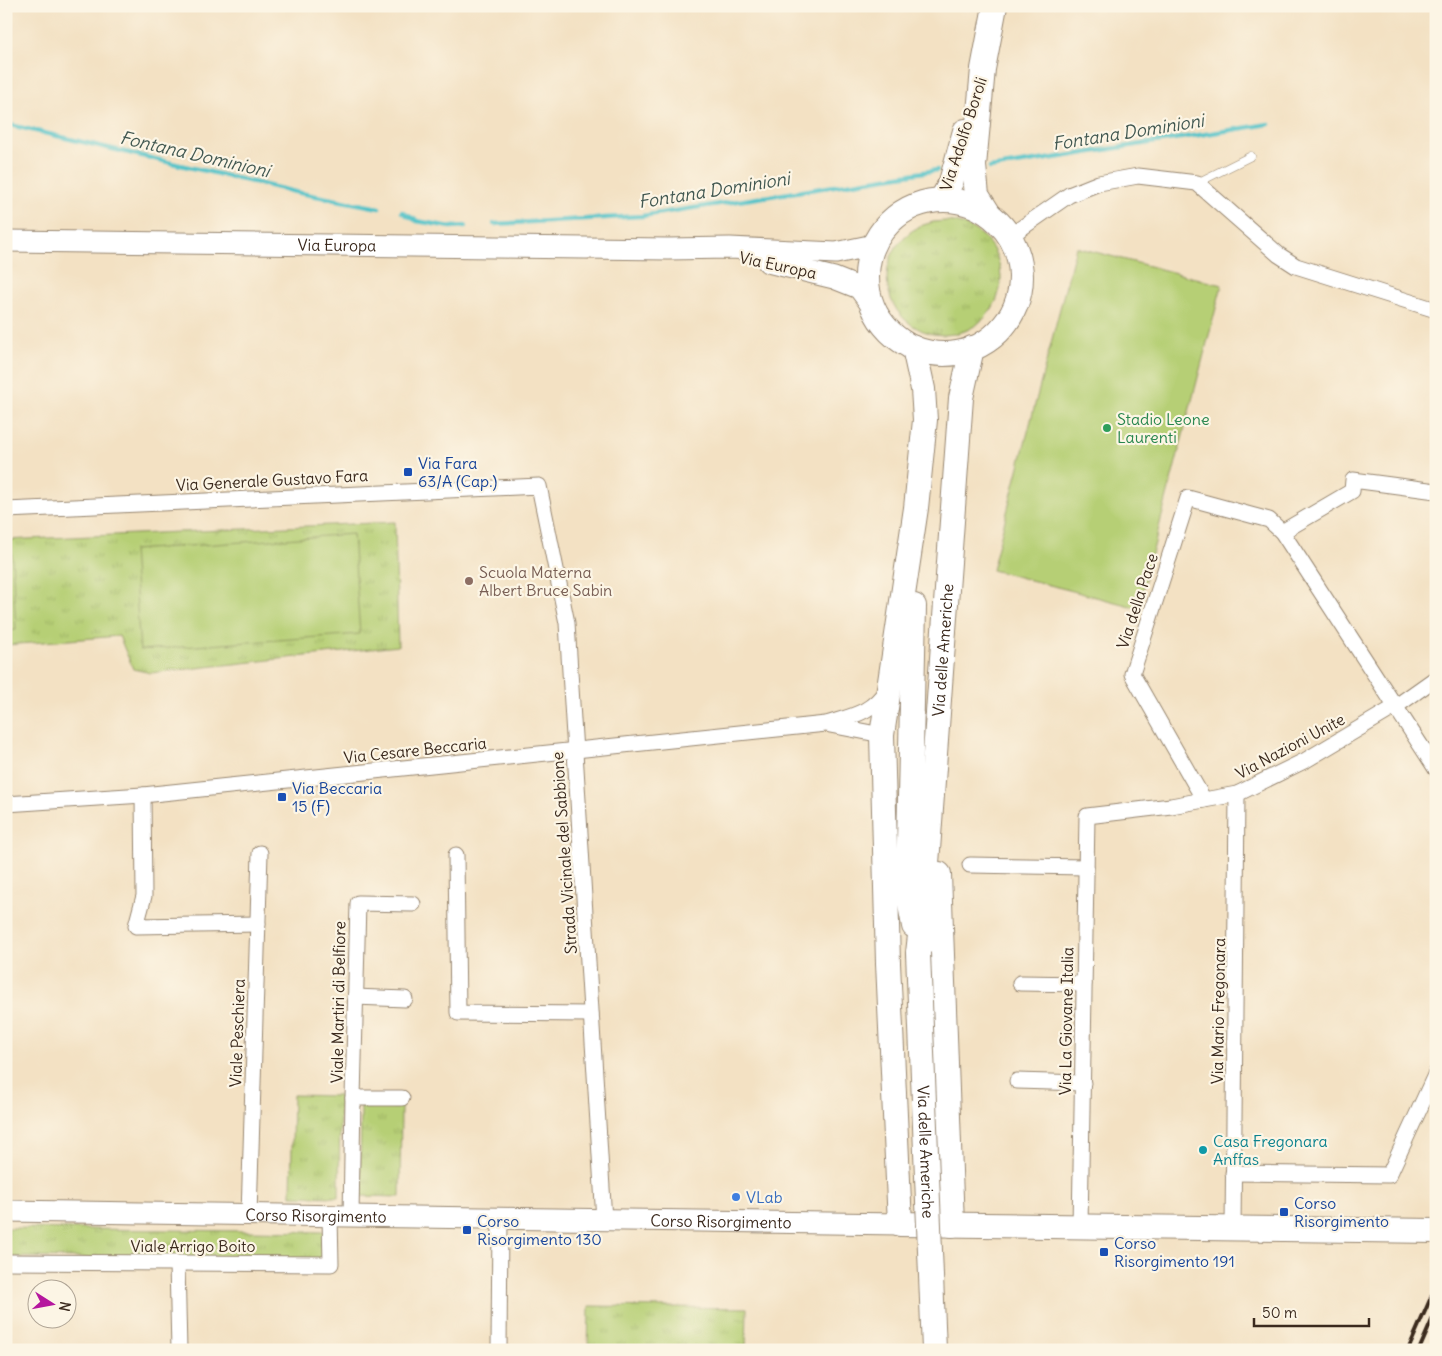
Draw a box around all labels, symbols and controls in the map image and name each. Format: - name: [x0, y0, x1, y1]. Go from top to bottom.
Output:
- street label: Via Adolfo Boroli: [935, 74, 991, 194]
- water label: Fontana Dominioni: [1051, 108, 1207, 155]
- water label: Fontana Dominioni: [118, 126, 274, 183]
- water label: Fontana Dominioni: [637, 166, 793, 213]
- street label: Via Europa: [298, 235, 376, 255]
- street label: Via Europa: [737, 247, 819, 283]
- place label: Stadio Leone Laurenti: [1117, 409, 1210, 447]
- marker: Stadio Leone Laurenti: [1101, 422, 1113, 434]
- place label: Via Fara 63/A (Cap.): [418, 453, 497, 491]
- street label: Via Generale Gustavo Fara: [175, 465, 369, 495]
- marker: Via Fara 63/A (Cap.): [402, 466, 414, 478]
- street label: Via della Pace: [1112, 551, 1162, 651]
- place label: Scuola Materna Albert Bruce Sabin: [479, 562, 612, 600]
- marker: Scuola Materna Albert Bruce Sabin: [463, 575, 475, 587]
- street label: Via delle Americhe: [928, 583, 957, 717]
- street label: Via Nazioni Unite: [1232, 709, 1348, 783]
- street label: Via Cesare Beccaria: [343, 733, 487, 767]
- street label: Strada Vicinale del Sabbione: [547, 751, 581, 955]
- place label: Via Beccaria 15 (F): [292, 778, 382, 816]
- marker: Via Beccaria 15 (F): [276, 791, 288, 803]
- street label: Viale Martiri di Belfiore: [327, 921, 349, 1083]
- street label: Via Mario Fregonara: [1207, 938, 1229, 1084]
- street label: Via La Giovane Italia: [1055, 947, 1077, 1095]
- street label: Viale Peschiera: [225, 978, 249, 1088]
- street label: Via delle Americhe: [913, 1085, 939, 1219]
- place label: Casa Fregonara Anffas: [1213, 1131, 1328, 1169]
- marker: Casa Fregonara Anffas: [1197, 1144, 1209, 1156]
- place label: VLab: [746, 1187, 783, 1207]
- marker: VLab: [730, 1191, 742, 1203]
- place label: Corso Risorgimento: [1294, 1193, 1389, 1231]
- street label: Corso Risorgimento: [245, 1204, 387, 1227]
- marker: Corso Risorgimento: [1278, 1206, 1290, 1218]
- street label: Corso Risorgimento: [650, 1210, 792, 1232]
- place label: Corso Risorgimento 130: [477, 1211, 602, 1249]
- marker: Corso Risorgimento 130: [461, 1224, 473, 1236]
- place label: Corso Risorgimento 191: [1114, 1233, 1235, 1271]
- street label: Viale Arrigo Boito: [131, 1236, 255, 1256]
- marker: Corso Risorgimento 191: [1098, 1246, 1110, 1258]
- north arrow: [28, 1278, 78, 1328]
- scale bar: [1254, 1296, 1370, 1328]
- text: N: [55, 1300, 75, 1313]
- text: 50 m: [1262, 1303, 1297, 1322]

